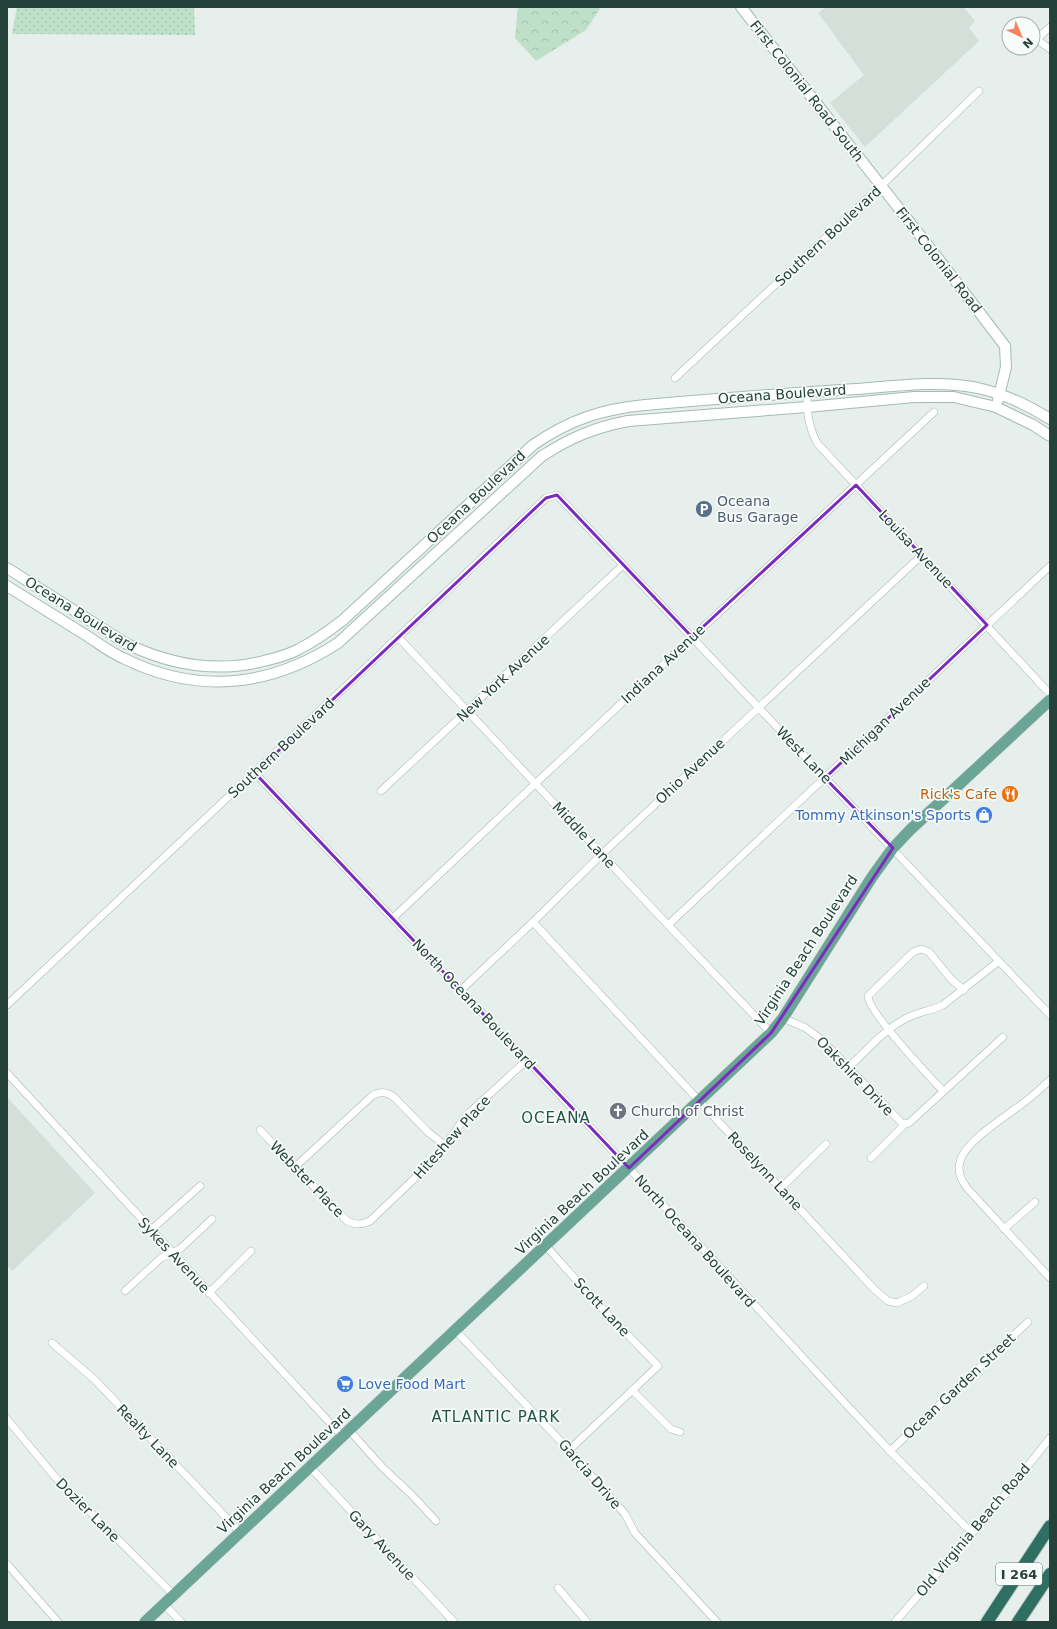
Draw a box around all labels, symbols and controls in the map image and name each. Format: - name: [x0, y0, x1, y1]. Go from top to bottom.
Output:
- north arrow: [1001, 16, 1041, 56]
- street label: First Colonial Road South: [747, 17, 867, 165]
- text: N: [1020, 35, 1035, 51]
- street label: Southern Boulevard: [772, 183, 884, 289]
- street label: First Colonial Road: [893, 204, 985, 316]
- street label: Oceana Boulevard: [717, 382, 847, 406]
- street label: Oceana Boulevard: [424, 447, 528, 547]
- place label: Oceana Bus Garage: [717, 493, 798, 525]
- parking icon: Oceana Bus Garage: [694, 499, 714, 519]
- street label: Louisa Avenue: [876, 507, 956, 591]
- street label: Oceana Boulevard: [22, 573, 140, 655]
- street label: Indiana Avenue: [618, 621, 708, 707]
- street label: New York Avenue: [453, 631, 553, 725]
- street label: Michigan Avenue: [837, 674, 933, 768]
- street label: Southern Boulevard: [225, 695, 337, 801]
- street label: West Lane: [773, 723, 835, 787]
- street label: Ohio Avenue: [652, 735, 728, 807]
- restaurant icon: Rick's Cafe: [1000, 784, 1020, 804]
- place label: Rick's Cafe: [920, 786, 997, 802]
- street label: Middle Lane: [549, 799, 619, 871]
- shop icon: Tommy Atkinson's Sports: [974, 805, 994, 825]
- place label: Tommy Atkinson's Sports: [794, 807, 971, 823]
- street label: Virginia Beach Boulevard: [751, 872, 861, 1028]
- street label: North Oceana Boulevard: [409, 936, 539, 1072]
- street label: Oakshire Drive: [813, 1033, 897, 1119]
- street label: Hiteshew Place: [410, 1092, 494, 1182]
- church icon: Church of Christ: [608, 1101, 628, 1121]
- place label: Church of Christ: [631, 1103, 745, 1119]
- district label: OCEANA: [521, 1109, 591, 1127]
- street label: Virginia Beach Boulevard: [512, 1126, 652, 1258]
- street label: Roselynn Lane: [724, 1128, 806, 1214]
- street label: Webster Place: [267, 1138, 347, 1220]
- street label: North Oceana Boulevard: [631, 1172, 759, 1310]
- street label: Sykes Avenue: [135, 1214, 213, 1296]
- street label: Scott Lane: [571, 1274, 633, 1340]
- street label: Ocean Garden Street: [900, 1329, 1019, 1442]
- supermarket icon: Love Food Mart: [335, 1374, 355, 1394]
- place label: Love Food Mart: [358, 1376, 466, 1392]
- street label: Realty Lane: [114, 1401, 182, 1471]
- street label: Virginia Beach Boulevard: [214, 1405, 354, 1537]
- district label: ATLANTIC PARK: [432, 1408, 561, 1426]
- street label: Garcia Drive: [555, 1436, 625, 1512]
- street label: Old Virginia Beach Road: [913, 1460, 1033, 1600]
- street label: Dozier Lane: [53, 1475, 123, 1545]
- street label: Gary Avenue: [345, 1507, 419, 1583]
- road number: I 264: [996, 1563, 1042, 1585]

